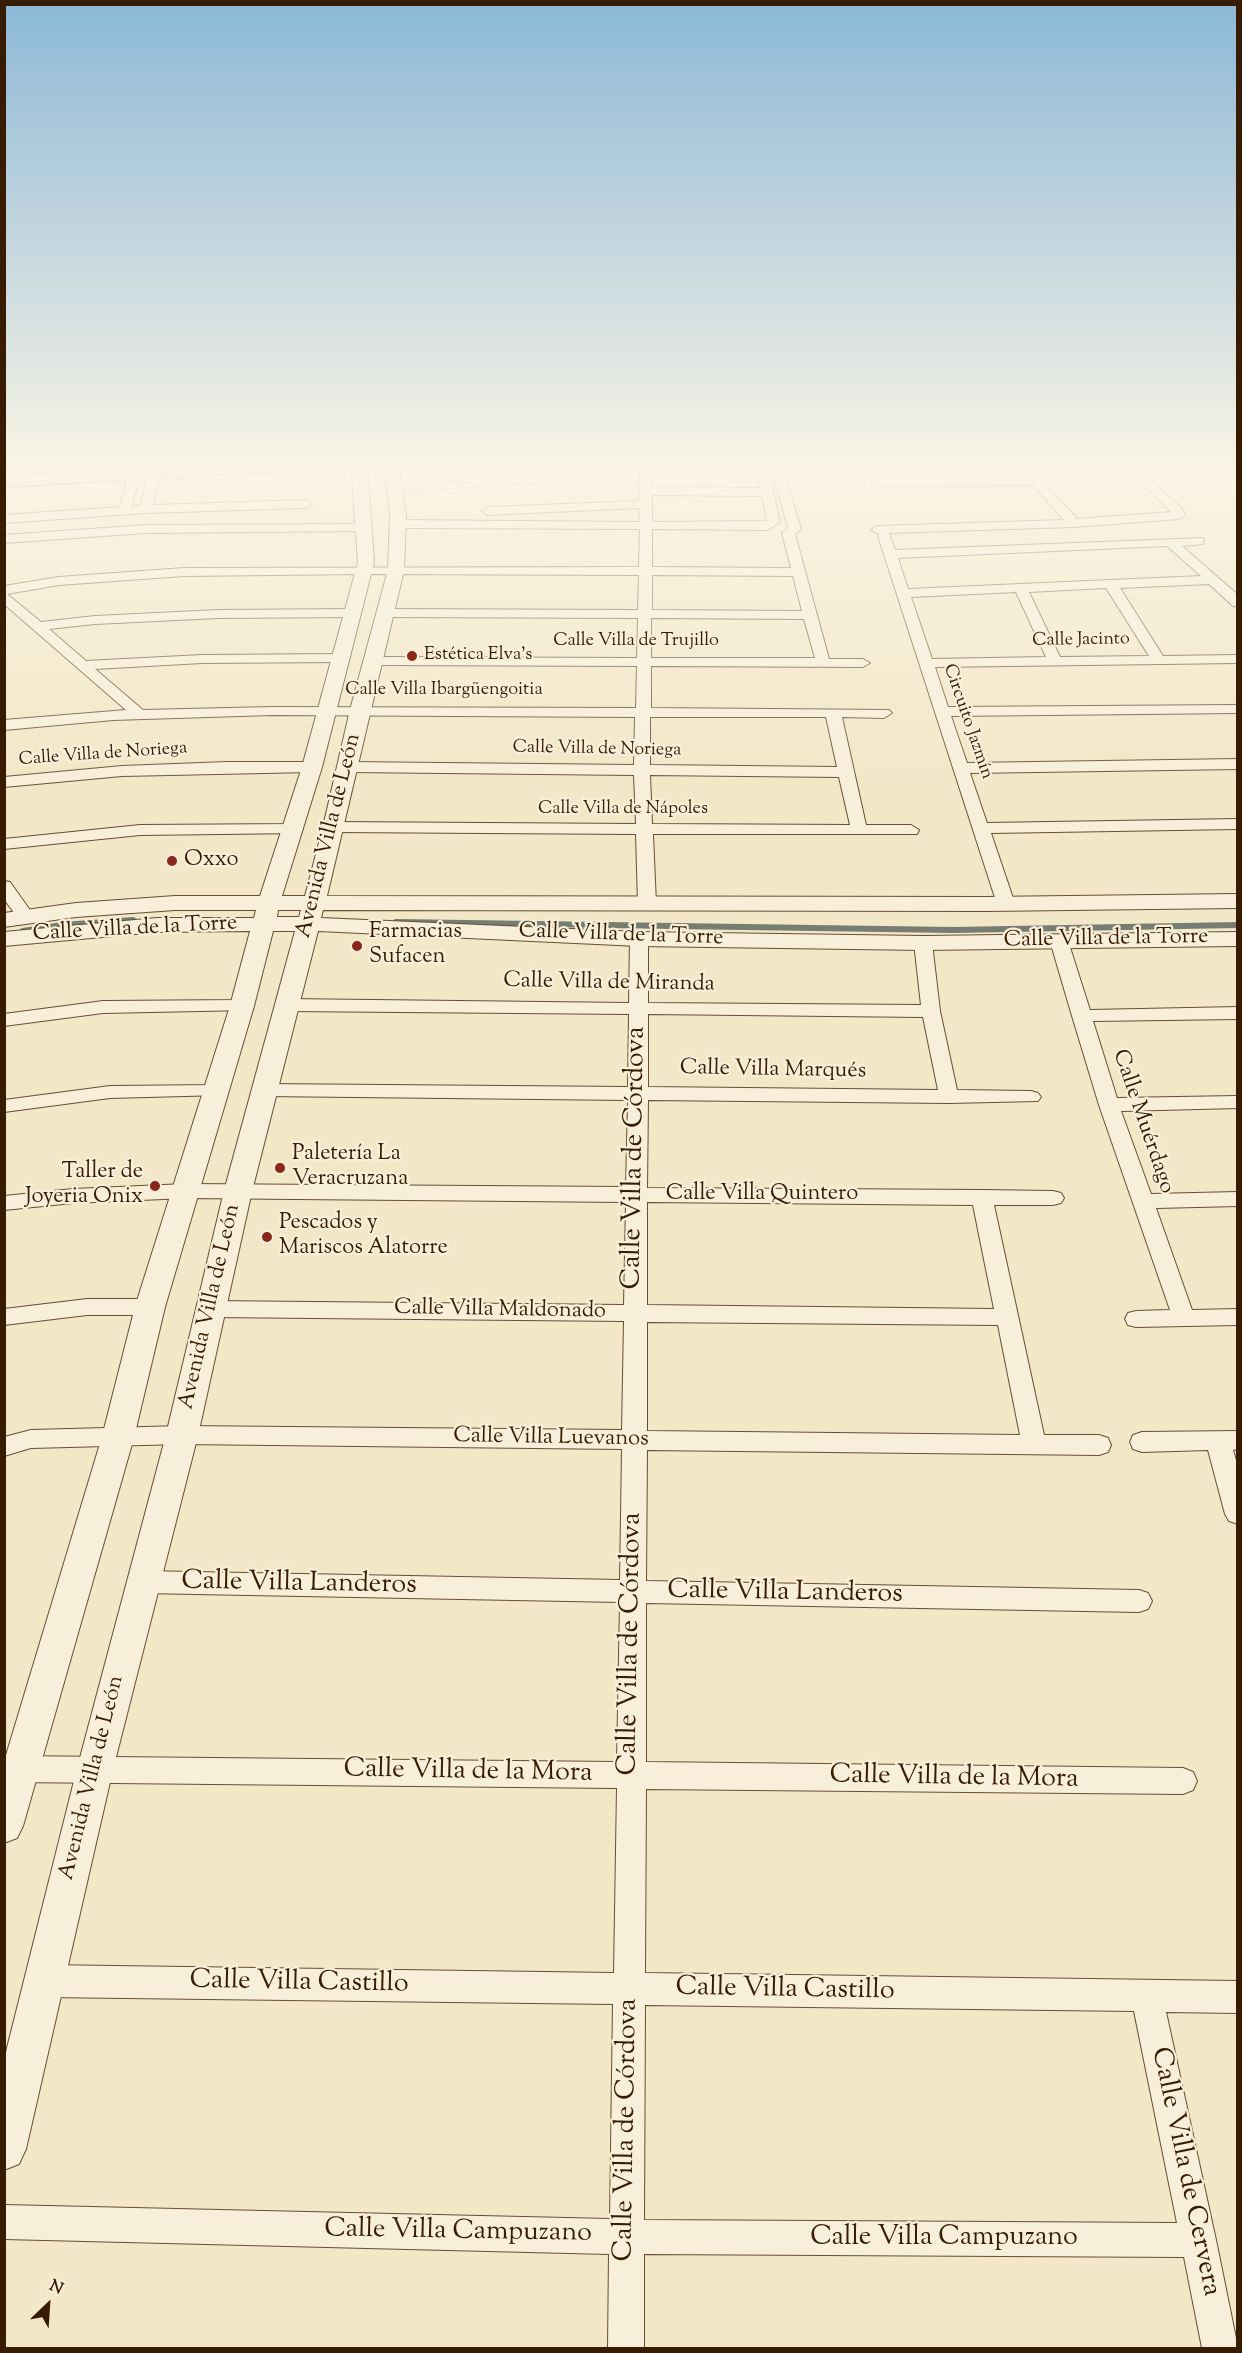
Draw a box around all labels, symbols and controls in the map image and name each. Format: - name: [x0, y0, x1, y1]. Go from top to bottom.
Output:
- street label: Calle Jacinto: [1032, 629, 1130, 653]
- street label: Calle Villa de Trujillo: [553, 631, 719, 653]
- place label: Estética Elva’s: [424, 645, 532, 667]
- marker: Estética Elva’s: [405, 649, 419, 663]
- street label: Circuito Jazmín: [937, 662, 997, 782]
- street label: Calle Villa Ibargüengoitia: [345, 680, 543, 702]
- street label: Avenida Villa de León: [292, 731, 368, 941]
- street label: Calle Villa de Noriega: [18, 738, 188, 772]
- street label: Calle Villa de Noriega: [512, 738, 682, 762]
- street label: Calle Villa de Nápoles: [538, 799, 708, 821]
- place label: Oxxo: [184, 848, 239, 874]
- marker: Oxxo: [165, 854, 179, 868]
- street label: Calle Villa de la Torre: [32, 911, 238, 949]
- street label: Calle Villa de la Torre: [518, 919, 724, 953]
- place label: Farmacias Sufacen: [369, 920, 462, 972]
- street label: Calle Villa de la Torre: [1003, 925, 1209, 955]
- marker: Farmacias Sufacen: [350, 939, 364, 953]
- street label: Calle Villa de Miranda: [503, 969, 715, 999]
- street label: Calle Villa de Córdova: [618, 1026, 654, 1290]
- street label: Calle Muérdago: [1105, 1047, 1179, 1197]
- street label: Calle Villa Marqués: [680, 1056, 866, 1086]
- place label: Paletería La Veracruzana: [292, 1142, 408, 1194]
- place label: Taller de Joyeria Onix: [25, 1160, 143, 1212]
- marker: Paletería La Veracruzana: [273, 1161, 287, 1175]
- marker: Taller de Joyeria Onix: [148, 1179, 162, 1193]
- street label: Calle Villa Quintero: [666, 1182, 858, 1208]
- street label: Avenida Villa de León: [175, 1202, 247, 1412]
- place label: Pescados y Mariscos Alatorre: [279, 1211, 448, 1262]
- marker: Pescados y Mariscos Alatorre: [260, 1230, 274, 1244]
- street label: Calle Villa Maldonado: [394, 1296, 606, 1326]
- street label: Calle Villa Luevanos: [453, 1424, 649, 1454]
- street label: Calle Villa de Córdova: [614, 1512, 650, 1776]
- street label: Calle Villa Landeros: [181, 1567, 417, 1603]
- street label: Calle Villa Landeros: [667, 1576, 903, 1612]
- street label: Avenida Villa de León: [55, 1673, 131, 1883]
- street label: Calle Villa de la Mora: [343, 1755, 593, 1791]
- street label: Calle Villa de la Mora: [829, 1761, 1079, 1797]
- street label: Calle Villa Castillo: [189, 1966, 409, 2002]
- street label: Calle Villa Castillo: [675, 1973, 895, 2009]
- street label: Calle Villa de Córdova: [610, 1998, 646, 2262]
- street label: Calle Villa de Cervera: [1142, 2045, 1226, 2299]
- street label: Calle Villa Campuzano: [324, 2214, 592, 2252]
- street label: Calle Villa Campuzano: [810, 2223, 1078, 2255]
- north arrow: [18, 2275, 78, 2335]
- text: N: [45, 2275, 66, 2301]

